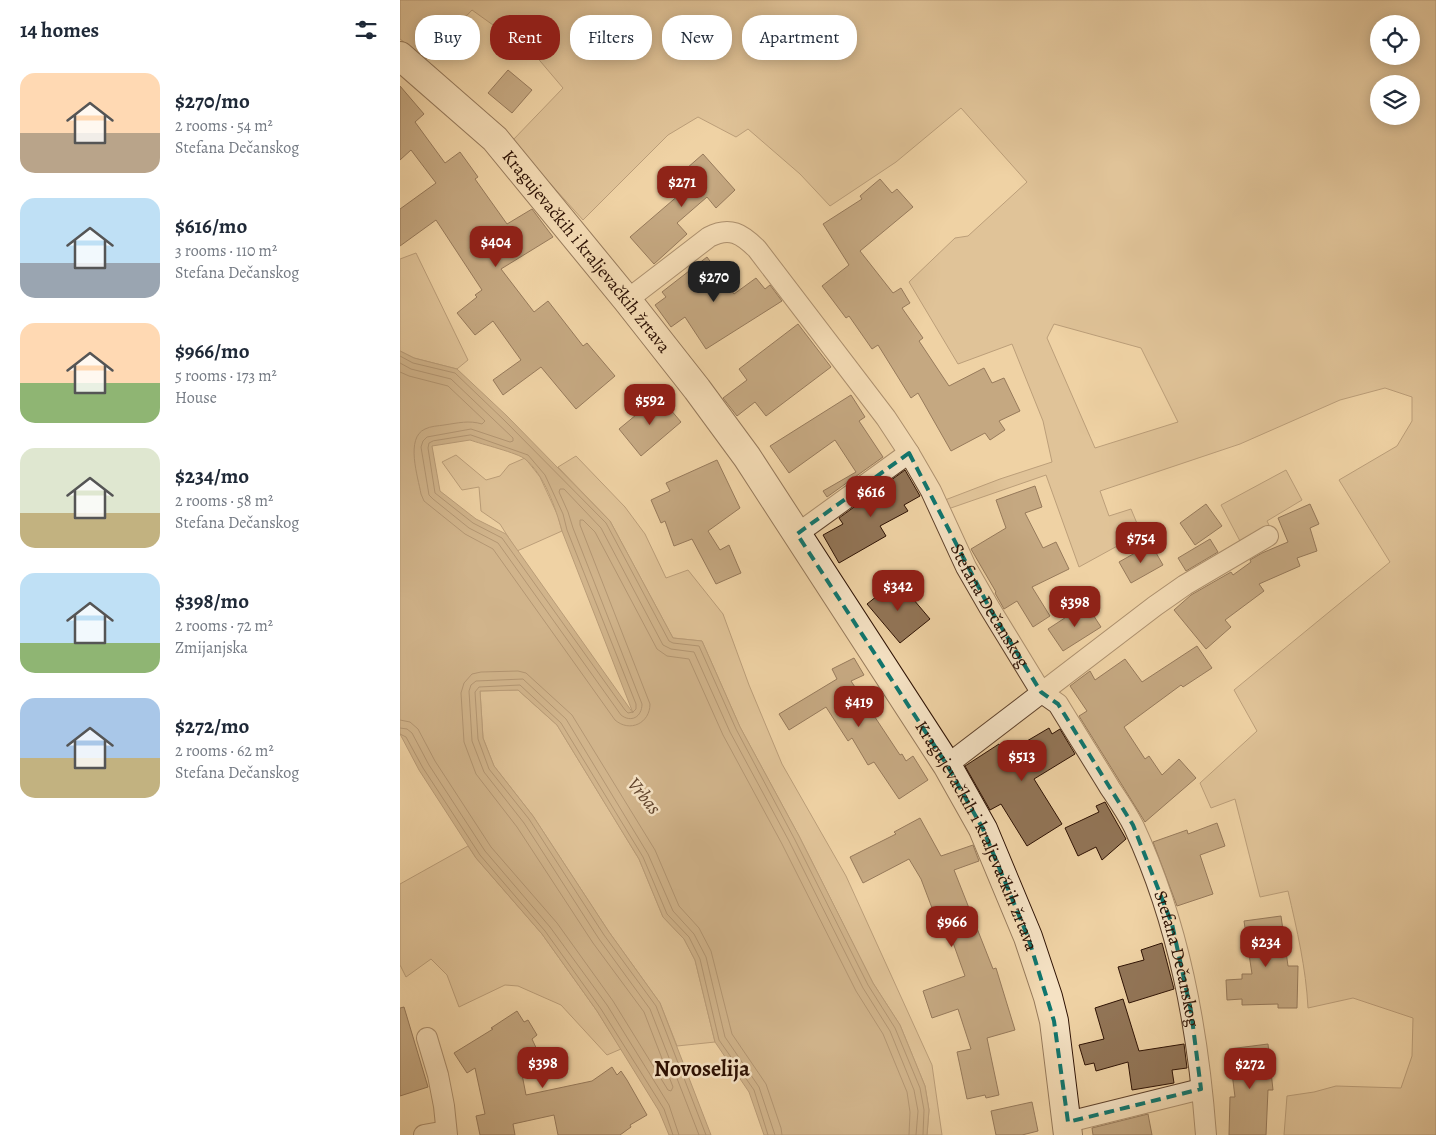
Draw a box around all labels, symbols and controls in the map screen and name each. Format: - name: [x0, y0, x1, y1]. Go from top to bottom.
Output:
- chip: Buy: [415, 15, 480, 60]
- chip: Rent: [490, 15, 560, 60]
- chip: Filters: [570, 15, 652, 60]
- chip: New: [662, 15, 732, 60]
- chip: Apartment: [742, 15, 857, 60]
- map controls: [1370, 15, 1420, 125]
- button: locate: [1370, 15, 1420, 65]
- text: 14 homes: [20, 16, 99, 44]
- icon: filters: [352, 16, 380, 44]
- button: layers: [1370, 75, 1420, 125]
- text: $270/mo: [175, 87, 250, 115]
- icon: home: [60, 93, 120, 153]
- text: 2 rooms · 54 m²: [175, 115, 273, 137]
- text: Stefana Dečanskog: [175, 137, 299, 159]
- street label: Kragujevačkih i kraljevačkih žrtava: [497, 145, 676, 358]
- pin: $271: [652, 166, 712, 208]
- text: $271: [668, 171, 696, 193]
- text: $616/mo: [175, 212, 247, 240]
- icon: home: [60, 218, 120, 278]
- pin: $404: [466, 226, 526, 268]
- text: $404: [481, 231, 511, 253]
- text: 3 rooms · 110 m²: [175, 240, 277, 262]
- pin: $270: [684, 260, 744, 303]
- text: Stefana Dečanskog: [175, 262, 299, 284]
- text: $270: [699, 266, 729, 288]
- text: $966/mo: [175, 337, 249, 365]
- icon: home: [60, 343, 120, 403]
- text: 5 rooms · 173 m²: [175, 365, 277, 387]
- pin: $592: [620, 384, 680, 426]
- text: House: [175, 387, 217, 409]
- text: $592: [635, 389, 665, 411]
- text: $234/mo: [175, 462, 249, 490]
- icon: home: [60, 468, 120, 528]
- pin: $616: [841, 476, 901, 518]
- text: $616: [857, 481, 885, 503]
- text: 2 rooms · 58 m²: [175, 490, 273, 512]
- text: Stefana Dečanskog: [175, 512, 299, 534]
- pin: $754: [1111, 522, 1171, 564]
- text: $754: [1127, 527, 1155, 549]
- street label: Stefana Dečanskog: [945, 540, 1035, 672]
- pin: $342: [868, 570, 928, 612]
- text: $342: [883, 575, 913, 597]
- pin: $398: [1045, 586, 1105, 628]
- text: $398/mo: [175, 587, 249, 615]
- text: $398: [1060, 591, 1090, 613]
- icon: home: [60, 593, 120, 653]
- text: 2 rooms · 72 m²: [175, 615, 273, 637]
- text: Zmijanjska: [175, 637, 248, 659]
- pin: $419: [829, 686, 889, 728]
- text: $419: [845, 691, 873, 713]
- text: $272/mo: [175, 712, 249, 740]
- street label: Kragujevačkih i kraljevačkih žrtava: [909, 716, 1044, 954]
- icon: home: [60, 718, 120, 778]
- text: 2 rooms · 62 m²: [175, 740, 274, 762]
- pin: $513: [992, 740, 1052, 782]
- text: $513: [1009, 745, 1035, 767]
- text: Stefana Dečanskog: [175, 762, 299, 784]
- water label: Vrbas: [621, 772, 667, 820]
- street label: Stefana Dečanskog: [1148, 887, 1205, 1029]
- pin: $966: [922, 906, 982, 948]
- text: $966: [937, 911, 967, 933]
- pin: $234: [1236, 926, 1296, 968]
- text: $234: [1251, 931, 1281, 953]
- pin: $398: [513, 1046, 573, 1089]
- pin: $272: [1220, 1048, 1280, 1090]
- text: $398: [528, 1052, 558, 1074]
- text: $272: [1235, 1053, 1265, 1075]
- district label: Novoselija: [654, 1054, 750, 1084]

